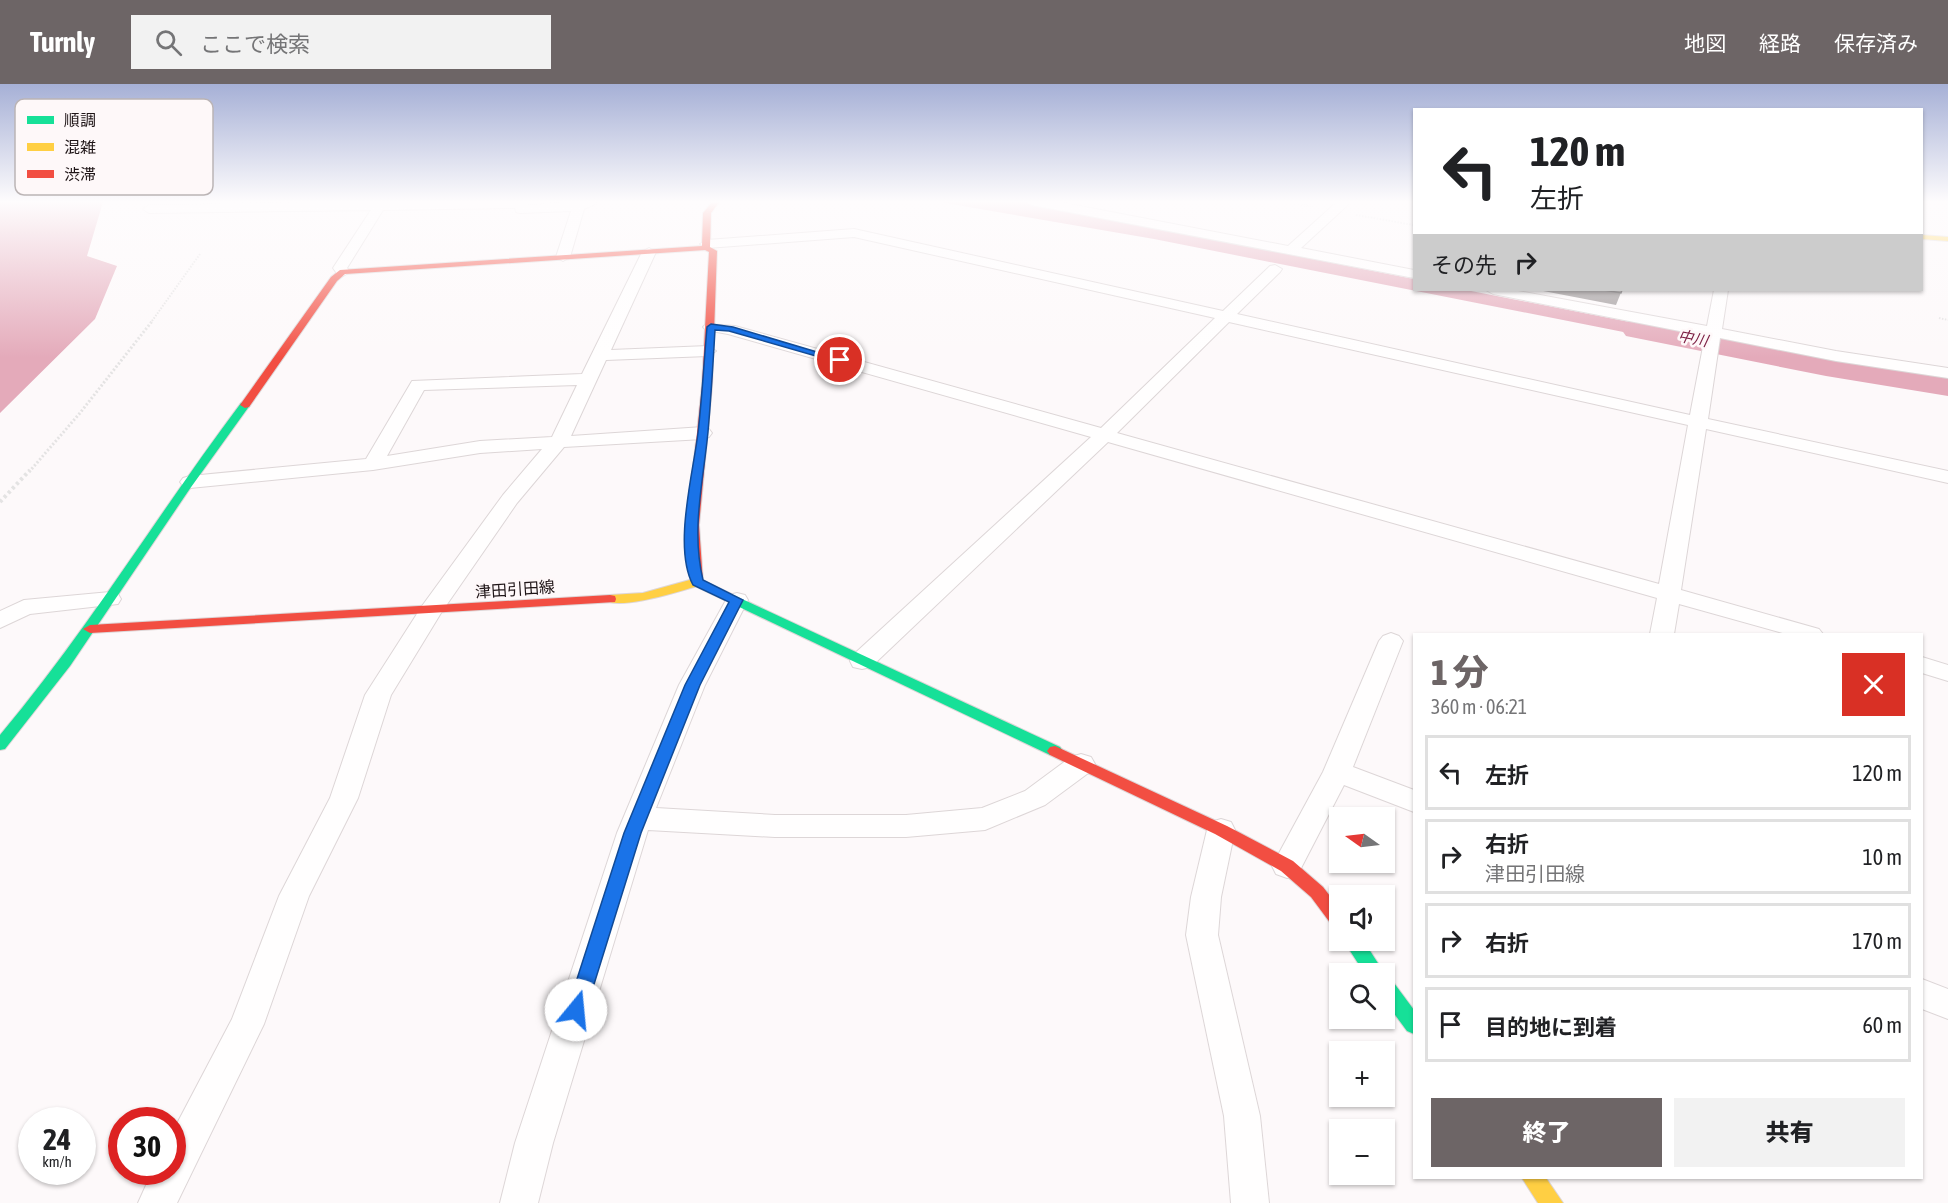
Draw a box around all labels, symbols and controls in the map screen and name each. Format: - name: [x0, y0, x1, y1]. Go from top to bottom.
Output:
- search box: [131, 15, 551, 69]
- text: Turnly: [30, 26, 95, 58]
- icon: search: [152, 26, 185, 59]
- text: ここで検索: [200, 31, 310, 57]
- text: 地図: [1684, 31, 1726, 55]
- text: 経路: [1759, 31, 1801, 55]
- text: 保存済み: [1834, 31, 1918, 55]
- legend: [15, 99, 213, 195]
- text: 順調: [64, 111, 96, 129]
- text: 120 m: [1530, 127, 1625, 175]
- icon: left: [1431, 132, 1509, 210]
- text: 混雑: [64, 138, 96, 156]
- text: 渋滞: [64, 165, 96, 183]
- text: 左折: [1530, 183, 1584, 214]
- icon: right: [1509, 246, 1542, 279]
- text: その先: [1431, 252, 1497, 278]
- water label: 中川: [1677, 327, 1711, 350]
- pin: [814, 334, 865, 385]
- icon: arrive: [823, 343, 856, 376]
- street label: 津田引田線: [474, 577, 556, 601]
- text: 1 分: [1431, 651, 1489, 693]
- button: close: [1842, 653, 1905, 716]
- text: 360 m · 06:21: [1431, 695, 1527, 718]
- icon: left: [1434, 756, 1467, 789]
- text: 120 m: [1852, 760, 1902, 786]
- text: 左折: [1485, 762, 1529, 788]
- north arrow: [1329, 807, 1395, 873]
- map controls: [1329, 807, 1395, 1185]
- text: 右折: [1485, 831, 1529, 857]
- icon: right: [1434, 840, 1467, 873]
- text: 10 m: [1862, 844, 1902, 870]
- text: 津田引田線: [1485, 862, 1585, 885]
- button: sound: [1329, 885, 1395, 951]
- icon: right: [1434, 924, 1467, 957]
- text: 170 m: [1852, 928, 1902, 954]
- text: 右折: [1485, 930, 1529, 956]
- button: search: [1329, 963, 1395, 1029]
- position arrow: [544, 978, 608, 1042]
- icon: arrive: [1434, 1008, 1467, 1041]
- text: 60 m: [1862, 1012, 1902, 1038]
- text: 目的地に到着: [1485, 1014, 1617, 1040]
- button: +: [1329, 1041, 1395, 1107]
- button: 終了: [1431, 1098, 1662, 1167]
- button: 共有: [1674, 1098, 1905, 1167]
- speed limit sign: 30: [108, 1107, 186, 1185]
- button: −: [1329, 1119, 1395, 1185]
- text: 24: [43, 1122, 71, 1156]
- text: km/h: [42, 1153, 72, 1170]

